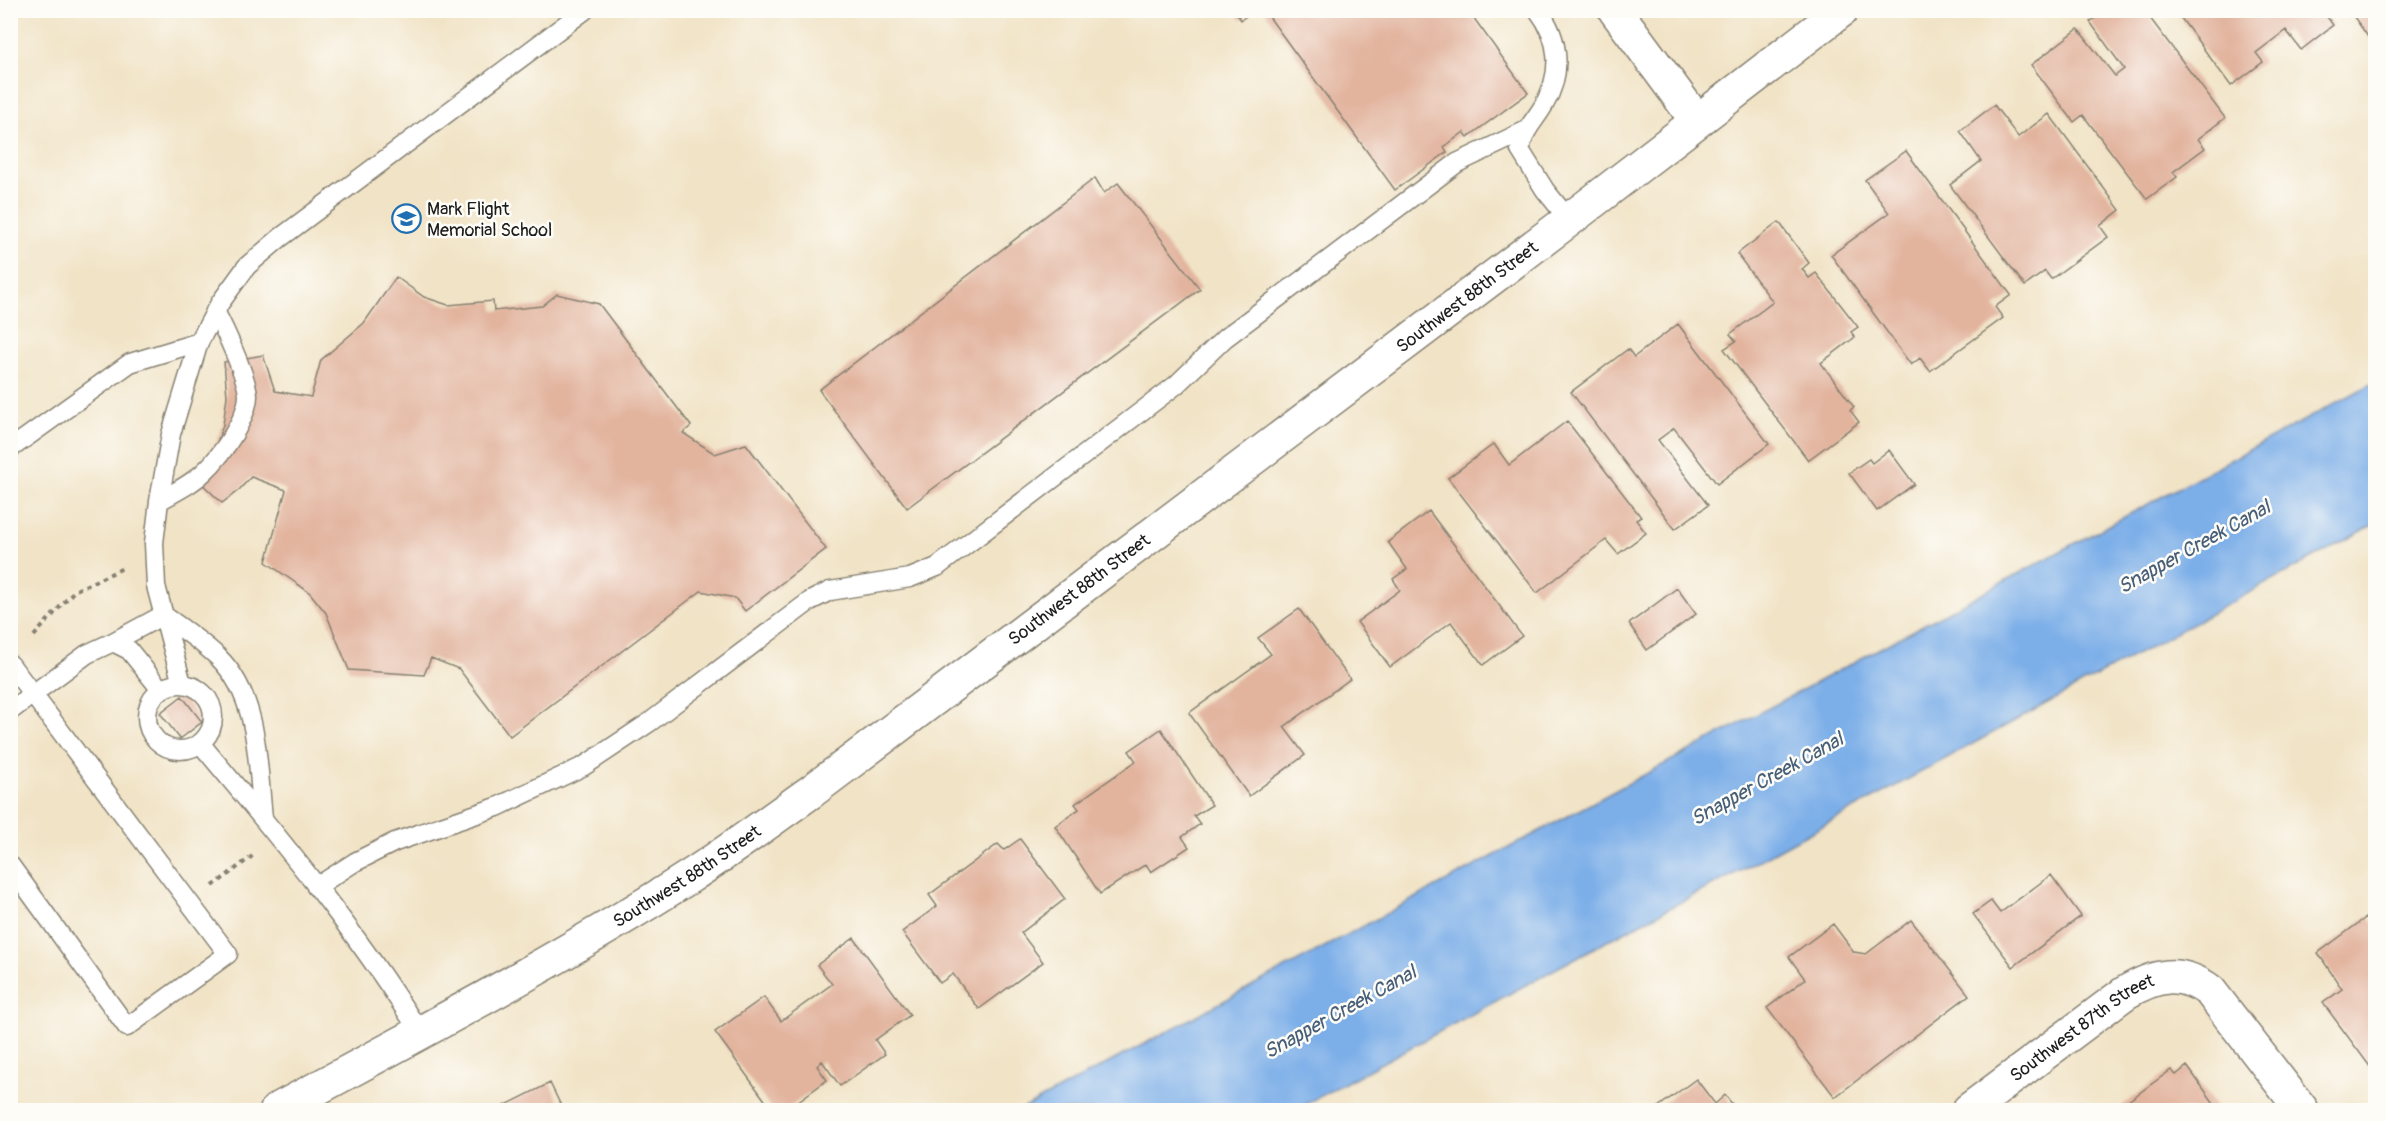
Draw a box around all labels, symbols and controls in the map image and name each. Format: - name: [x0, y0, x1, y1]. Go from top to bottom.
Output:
- place label: Mark Flight Memorial School: [427, 198, 552, 242]
- school or university icon: Mark Flight Memorial School: [390, 203, 422, 235]
- street label: Southwest 88th Street: [1391, 236, 1543, 358]
- water label: Snapper Creek Canal: [2113, 494, 2277, 599]
- street label: Southwest 88th Street: [1003, 528, 1155, 651]
- water label: Snapper Creek Canal: [1686, 726, 1850, 831]
- street label: Southwest 88th Street: [609, 819, 766, 933]
- water label: Snapper Creek Canal: [1259, 959, 1423, 1064]
- street label: Southwest 87th Street: [2005, 969, 2158, 1087]

